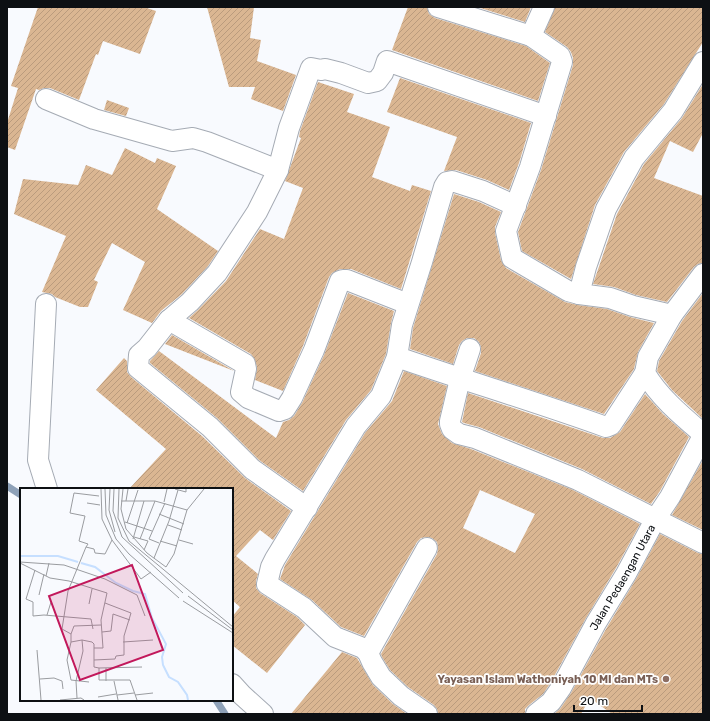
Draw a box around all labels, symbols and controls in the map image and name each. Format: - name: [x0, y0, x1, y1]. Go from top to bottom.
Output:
- inset map: [20, 488, 233, 701]
- street label: Jalan Pedaengan Utara: [587, 522, 658, 633]
- place label: Yayasan Islam Wathoniyah 10 MI dan MTs: [438, 673, 658, 686]
- marker: Yayasan Islam Wathoniyah 10 MI dan MTs: [661, 674, 671, 684]
- scale bar: [574, 687, 642, 713]
- text: 20 m: [580, 694, 608, 708]

